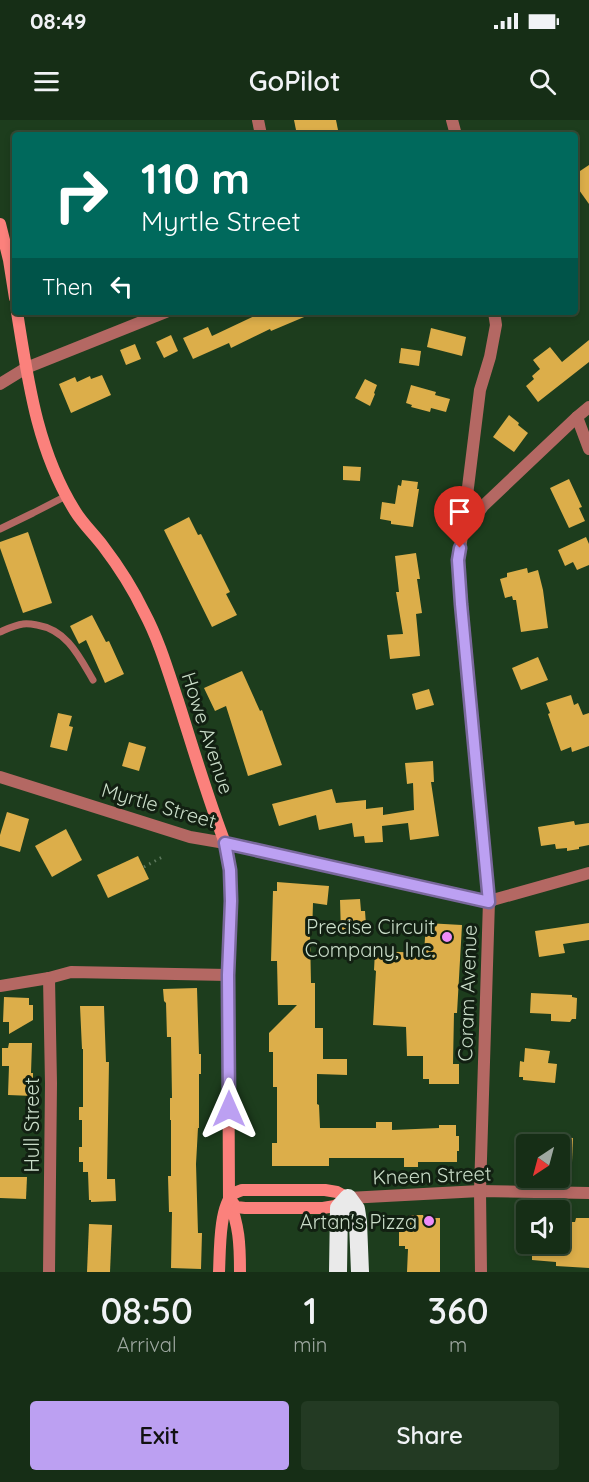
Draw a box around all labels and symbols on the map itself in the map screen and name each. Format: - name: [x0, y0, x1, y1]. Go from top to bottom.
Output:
- pin: [434, 486, 485, 548]
- street label: Howe Avenue: [177, 669, 239, 797]
- street label: Myrtle Street: [99, 777, 219, 833]
- place label: Precise Circuit Company, Inc.: [305, 914, 435, 962]
- street label: Coram Avenue: [452, 924, 482, 1062]
- marker: Precise Circuit Company, Inc.: [440, 930, 454, 944]
- street label: Hull Street: [19, 1077, 44, 1173]
- position arrow: [197, 1077, 261, 1141]
- north arrow: [516, 1134, 570, 1188]
- street label: Kneen Street: [372, 1160, 492, 1190]
- place label: Artan's Pizza: [300, 1209, 417, 1234]
- marker: Artan's Pizza: [422, 1214, 436, 1228]

